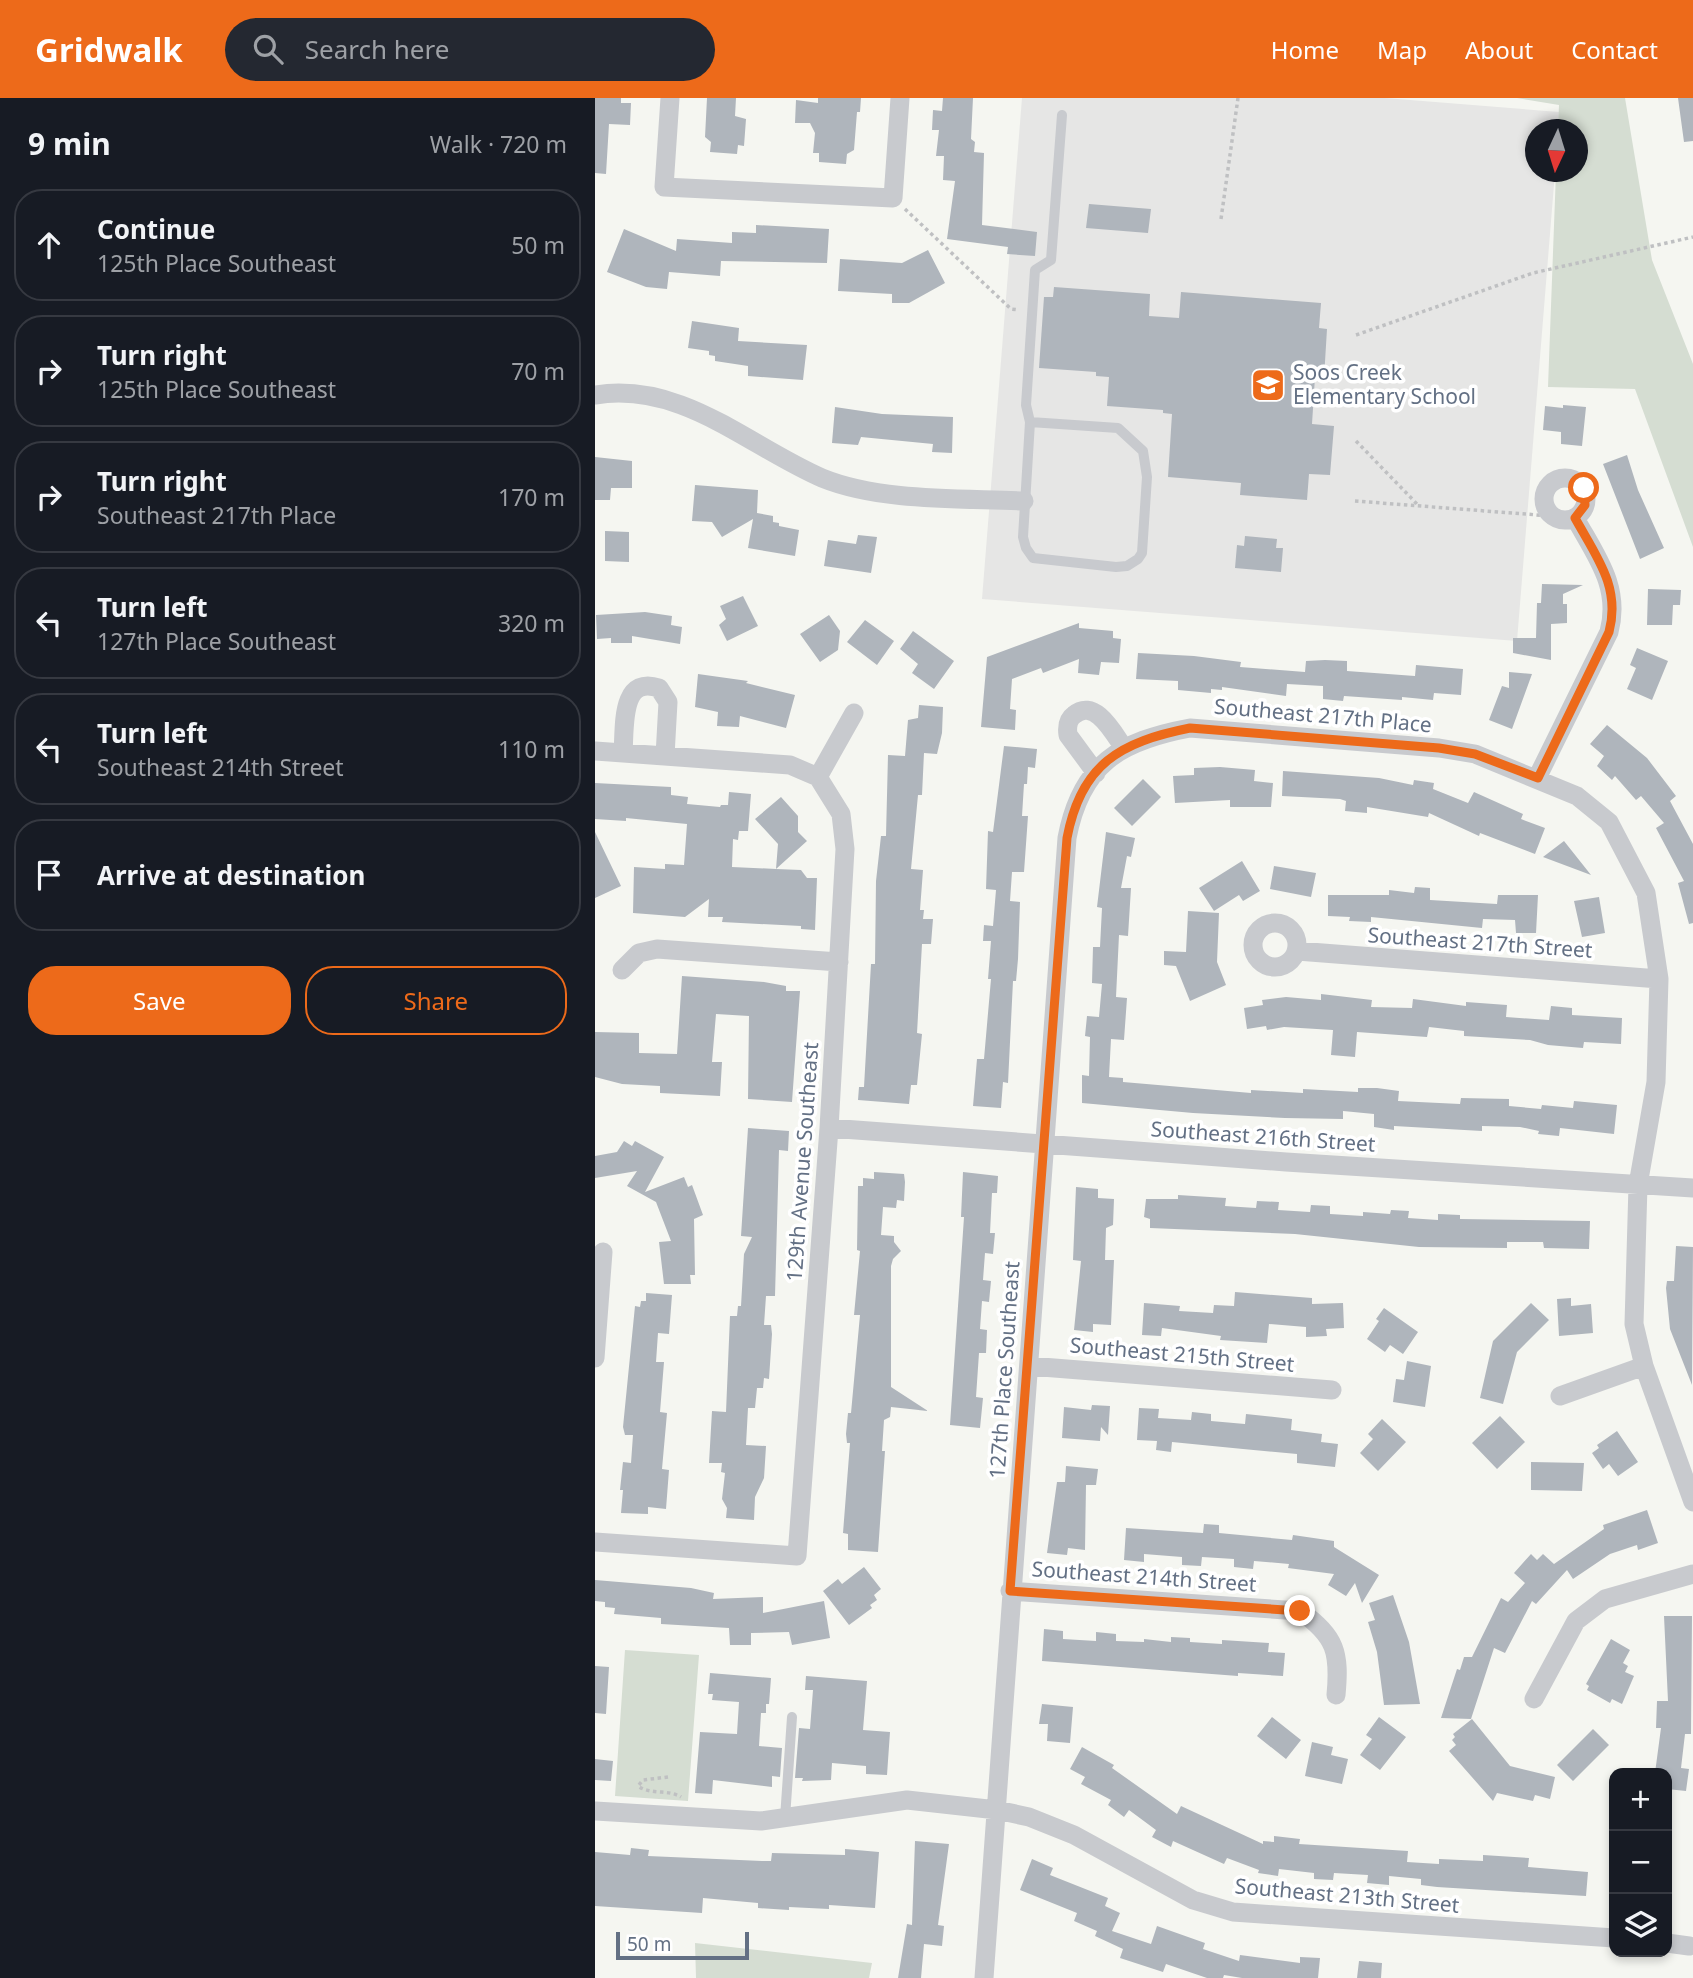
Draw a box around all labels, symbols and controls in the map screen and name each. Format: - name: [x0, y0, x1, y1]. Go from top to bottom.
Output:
- search box: [225, 18, 715, 81]
- text: Gridwalk: [35, 27, 183, 72]
- icon: search: [249, 30, 287, 68]
- text: Search here: [305, 31, 449, 67]
- text: Home: [1271, 33, 1339, 66]
- text: Map: [1377, 33, 1427, 66]
- text: About: [1465, 33, 1533, 66]
- text: Contact: [1571, 33, 1658, 66]
- north arrow: [1525, 119, 1588, 182]
- text: 9 min: [28, 123, 111, 164]
- text: Walk · 720 m: [430, 128, 567, 160]
- text: Continue: [97, 211, 215, 247]
- icon: ahead: [30, 226, 68, 264]
- text: 50 m: [511, 229, 565, 261]
- text: 125th Place Southeast: [97, 247, 336, 279]
- text: Turn right: [97, 337, 227, 373]
- icon: right: [30, 352, 68, 390]
- text: 70 m: [511, 355, 565, 387]
- place label: Soos Creek Elementary School: [1293, 358, 1476, 410]
- school or university icon: Soos Creek Elementary School: [1249, 366, 1287, 404]
- text: 125th Place Southeast: [97, 373, 336, 405]
- text: Turn right: [97, 463, 227, 499]
- route start: [1568, 472, 1599, 503]
- icon: right: [30, 478, 68, 516]
- text: 170 m: [498, 481, 565, 513]
- text: Southeast 217th Place: [97, 499, 336, 531]
- text: Turn left: [97, 589, 208, 625]
- icon: left: [30, 604, 68, 642]
- text: 320 m: [498, 607, 565, 639]
- text: 127th Place Southeast: [97, 625, 336, 657]
- street label: Southeast 217th Place: [1213, 692, 1433, 738]
- text: Turn left: [97, 715, 208, 751]
- icon: left: [30, 730, 68, 768]
- text: 110 m: [498, 733, 565, 765]
- text: Southeast 214th Street: [97, 751, 344, 783]
- icon: arrive: [30, 856, 68, 894]
- text: Arrive at destination: [97, 857, 366, 893]
- street label: Southeast 217th Street: [1367, 920, 1594, 964]
- button: Save: [28, 966, 291, 1035]
- button: Share: [305, 966, 567, 1035]
- street label: 129th Avenue Southeast: [780, 1041, 824, 1283]
- street label: Southeast 216th Street: [1150, 1114, 1377, 1158]
- street label: 127th Place Southeast: [982, 1260, 1026, 1480]
- street label: Southeast 215th Street: [1069, 1330, 1296, 1378]
- street label: Southeast 214th Street: [1031, 1554, 1258, 1598]
- route end: [1284, 1595, 1315, 1626]
- map controls: [1609, 1768, 1672, 1957]
- button: +: [1609, 1768, 1672, 1831]
- button: −: [1609, 1831, 1672, 1894]
- street label: Southeast 213th Street: [1234, 1871, 1461, 1919]
- button: layers: [1609, 1894, 1672, 1957]
- scale bar: [616, 1929, 749, 1961]
- text: 50 m: [627, 1931, 671, 1957]

